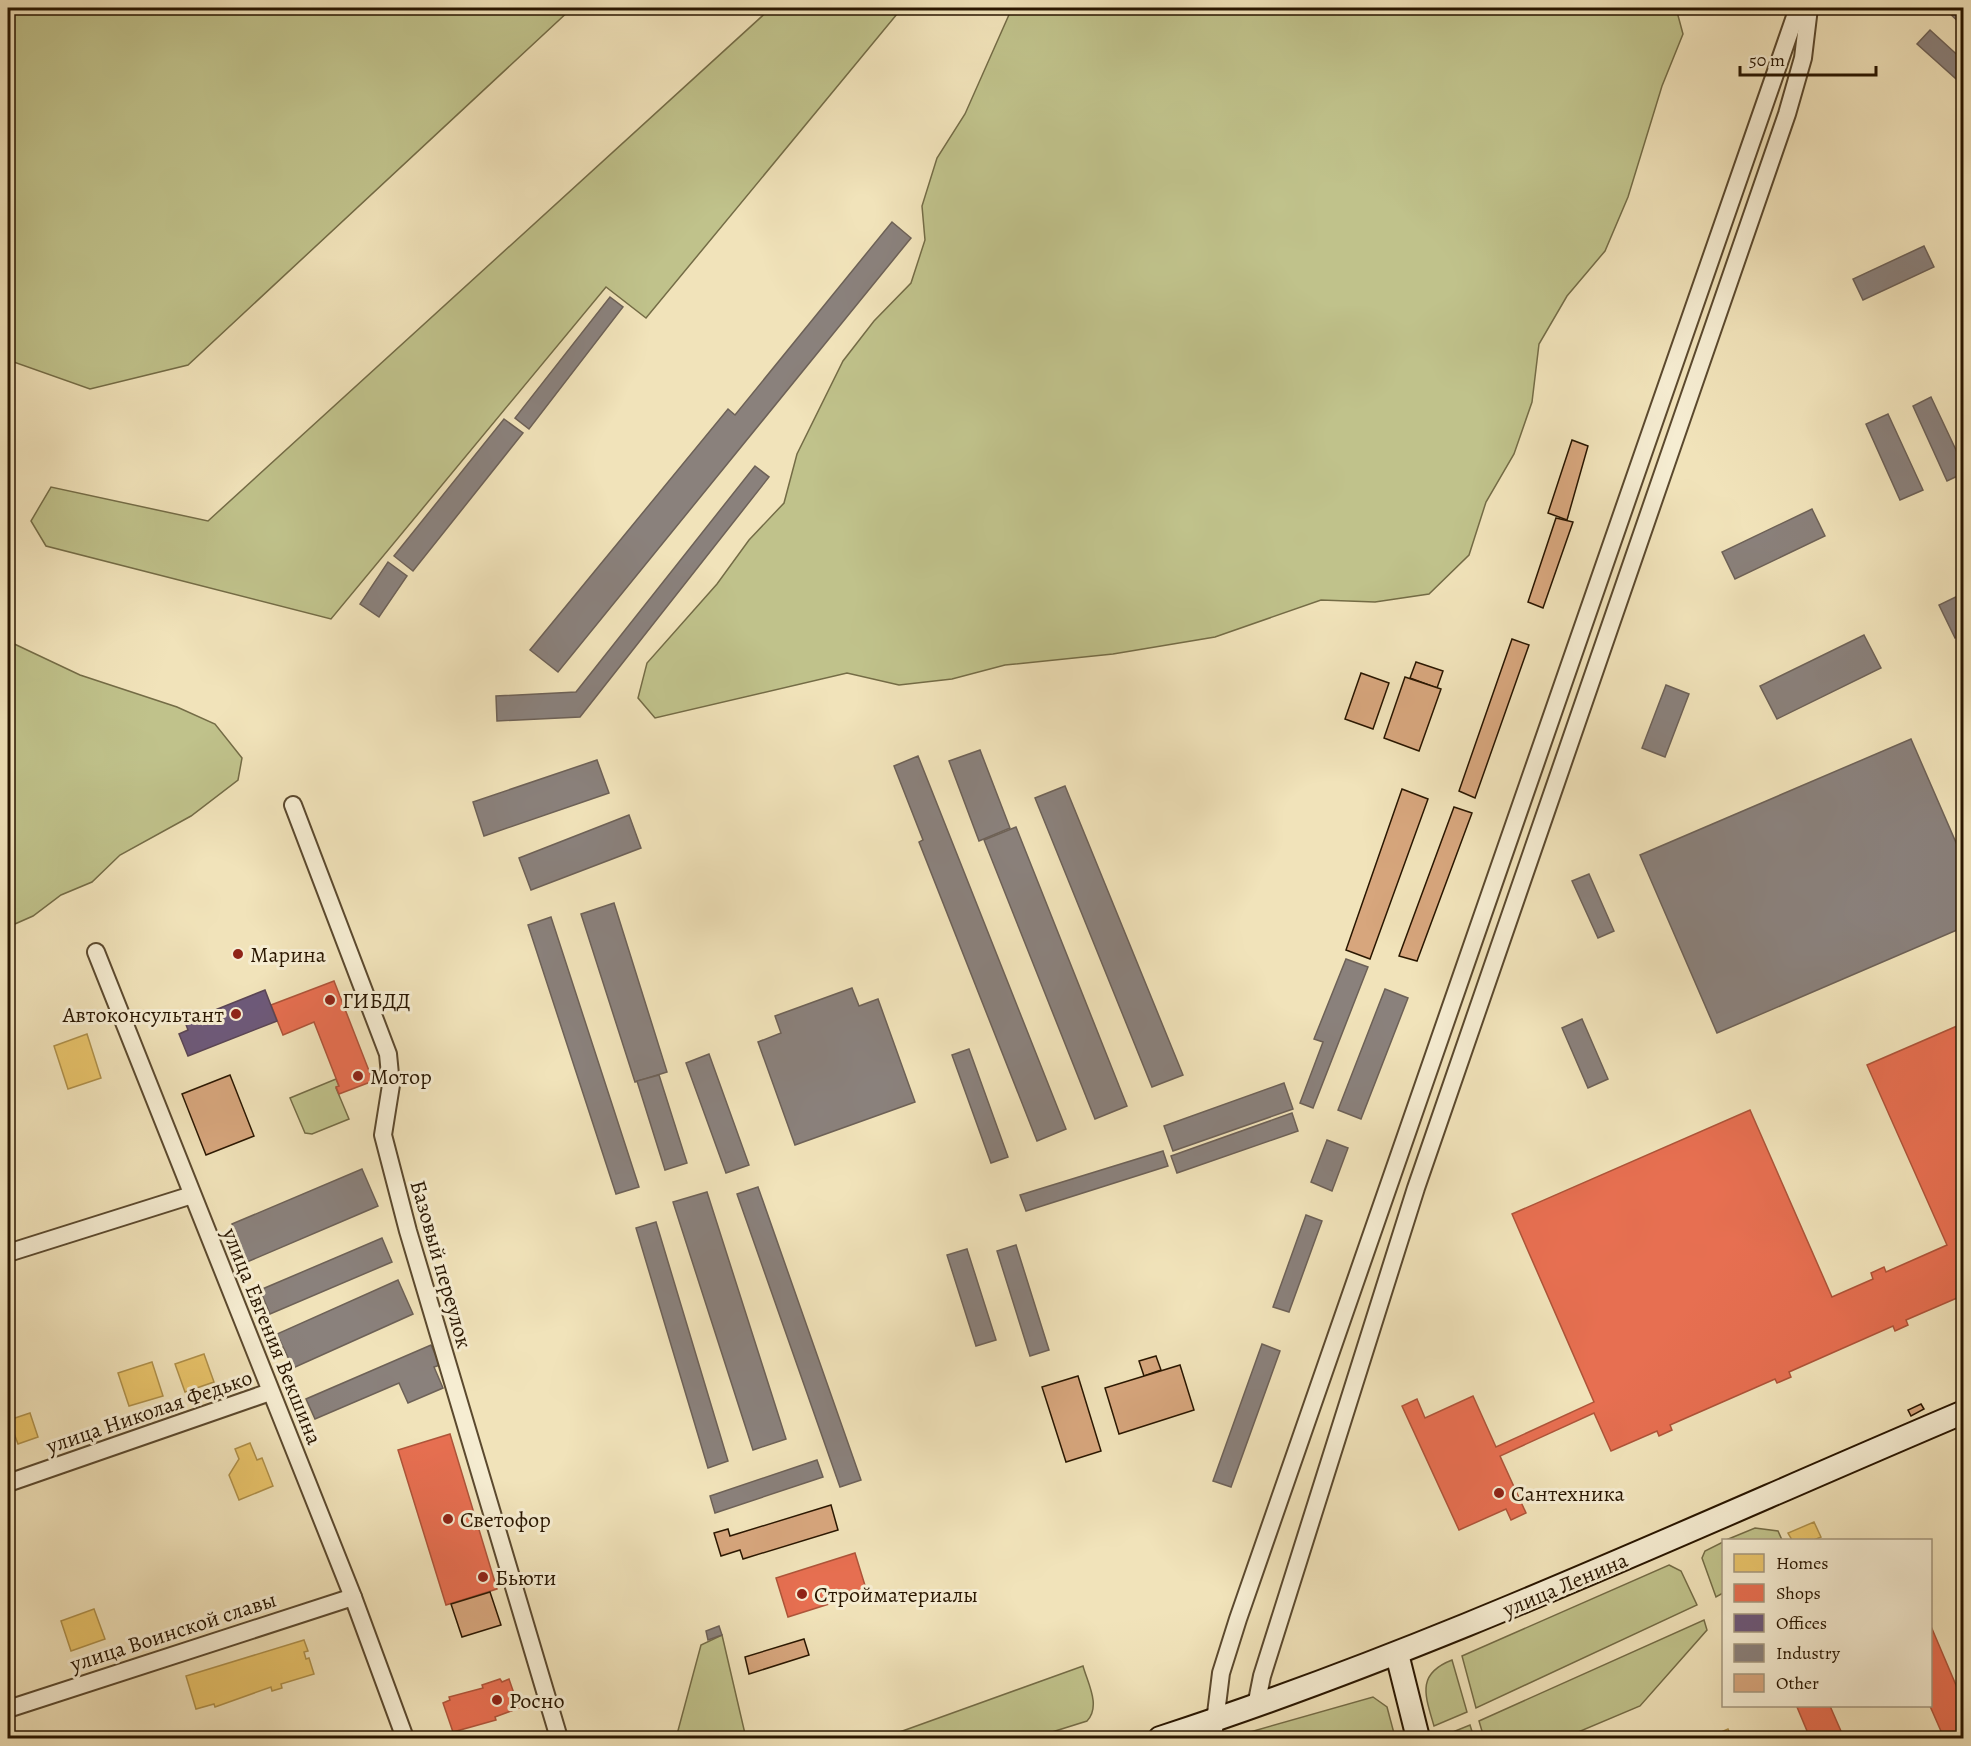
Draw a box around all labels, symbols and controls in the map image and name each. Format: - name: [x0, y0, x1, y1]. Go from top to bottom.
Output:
- scale bar: [1740, 39, 1876, 77]
- text: 50 m: [1749, 48, 1785, 72]
- place label: Марина: [250, 940, 327, 970]
- marker: Марина: [231, 947, 245, 961]
- place label: ГИБДД: [342, 986, 411, 1016]
- marker: ГИБДД: [323, 993, 337, 1007]
- place label: Автоконсультант: [62, 1000, 224, 1030]
- marker: Автоконсультант: [229, 1007, 243, 1021]
- place label: Мотор: [370, 1062, 432, 1092]
- marker: Мотор: [351, 1069, 365, 1083]
- street label: Базовый переулок: [403, 1177, 479, 1352]
- street label: улица Евгения Векшина: [214, 1223, 330, 1450]
- street label: улица Николая Федько: [41, 1363, 256, 1462]
- place label: Сантехника: [1511, 1479, 1626, 1509]
- marker: Сантехника: [1492, 1486, 1506, 1500]
- place label: Светофор: [460, 1505, 551, 1535]
- marker: Светофор: [441, 1512, 455, 1526]
- legend: [1722, 1539, 1932, 1707]
- street label: улица Ленина: [1497, 1545, 1633, 1625]
- text: Homes: [1776, 1551, 1828, 1575]
- place label: Бьюти: [495, 1563, 557, 1593]
- marker: Бьюти: [476, 1570, 490, 1584]
- place label: Стройматериалы: [814, 1580, 978, 1610]
- text: Shops: [1776, 1581, 1821, 1605]
- street label: улица Воинской славы: [66, 1584, 280, 1680]
- marker: Стройматериалы: [795, 1587, 809, 1601]
- text: Offices: [1776, 1611, 1827, 1635]
- text: Industry: [1776, 1641, 1841, 1665]
- text: Other: [1776, 1671, 1819, 1695]
- place label: Росно: [509, 1686, 565, 1716]
- marker: Росно: [490, 1693, 504, 1707]

